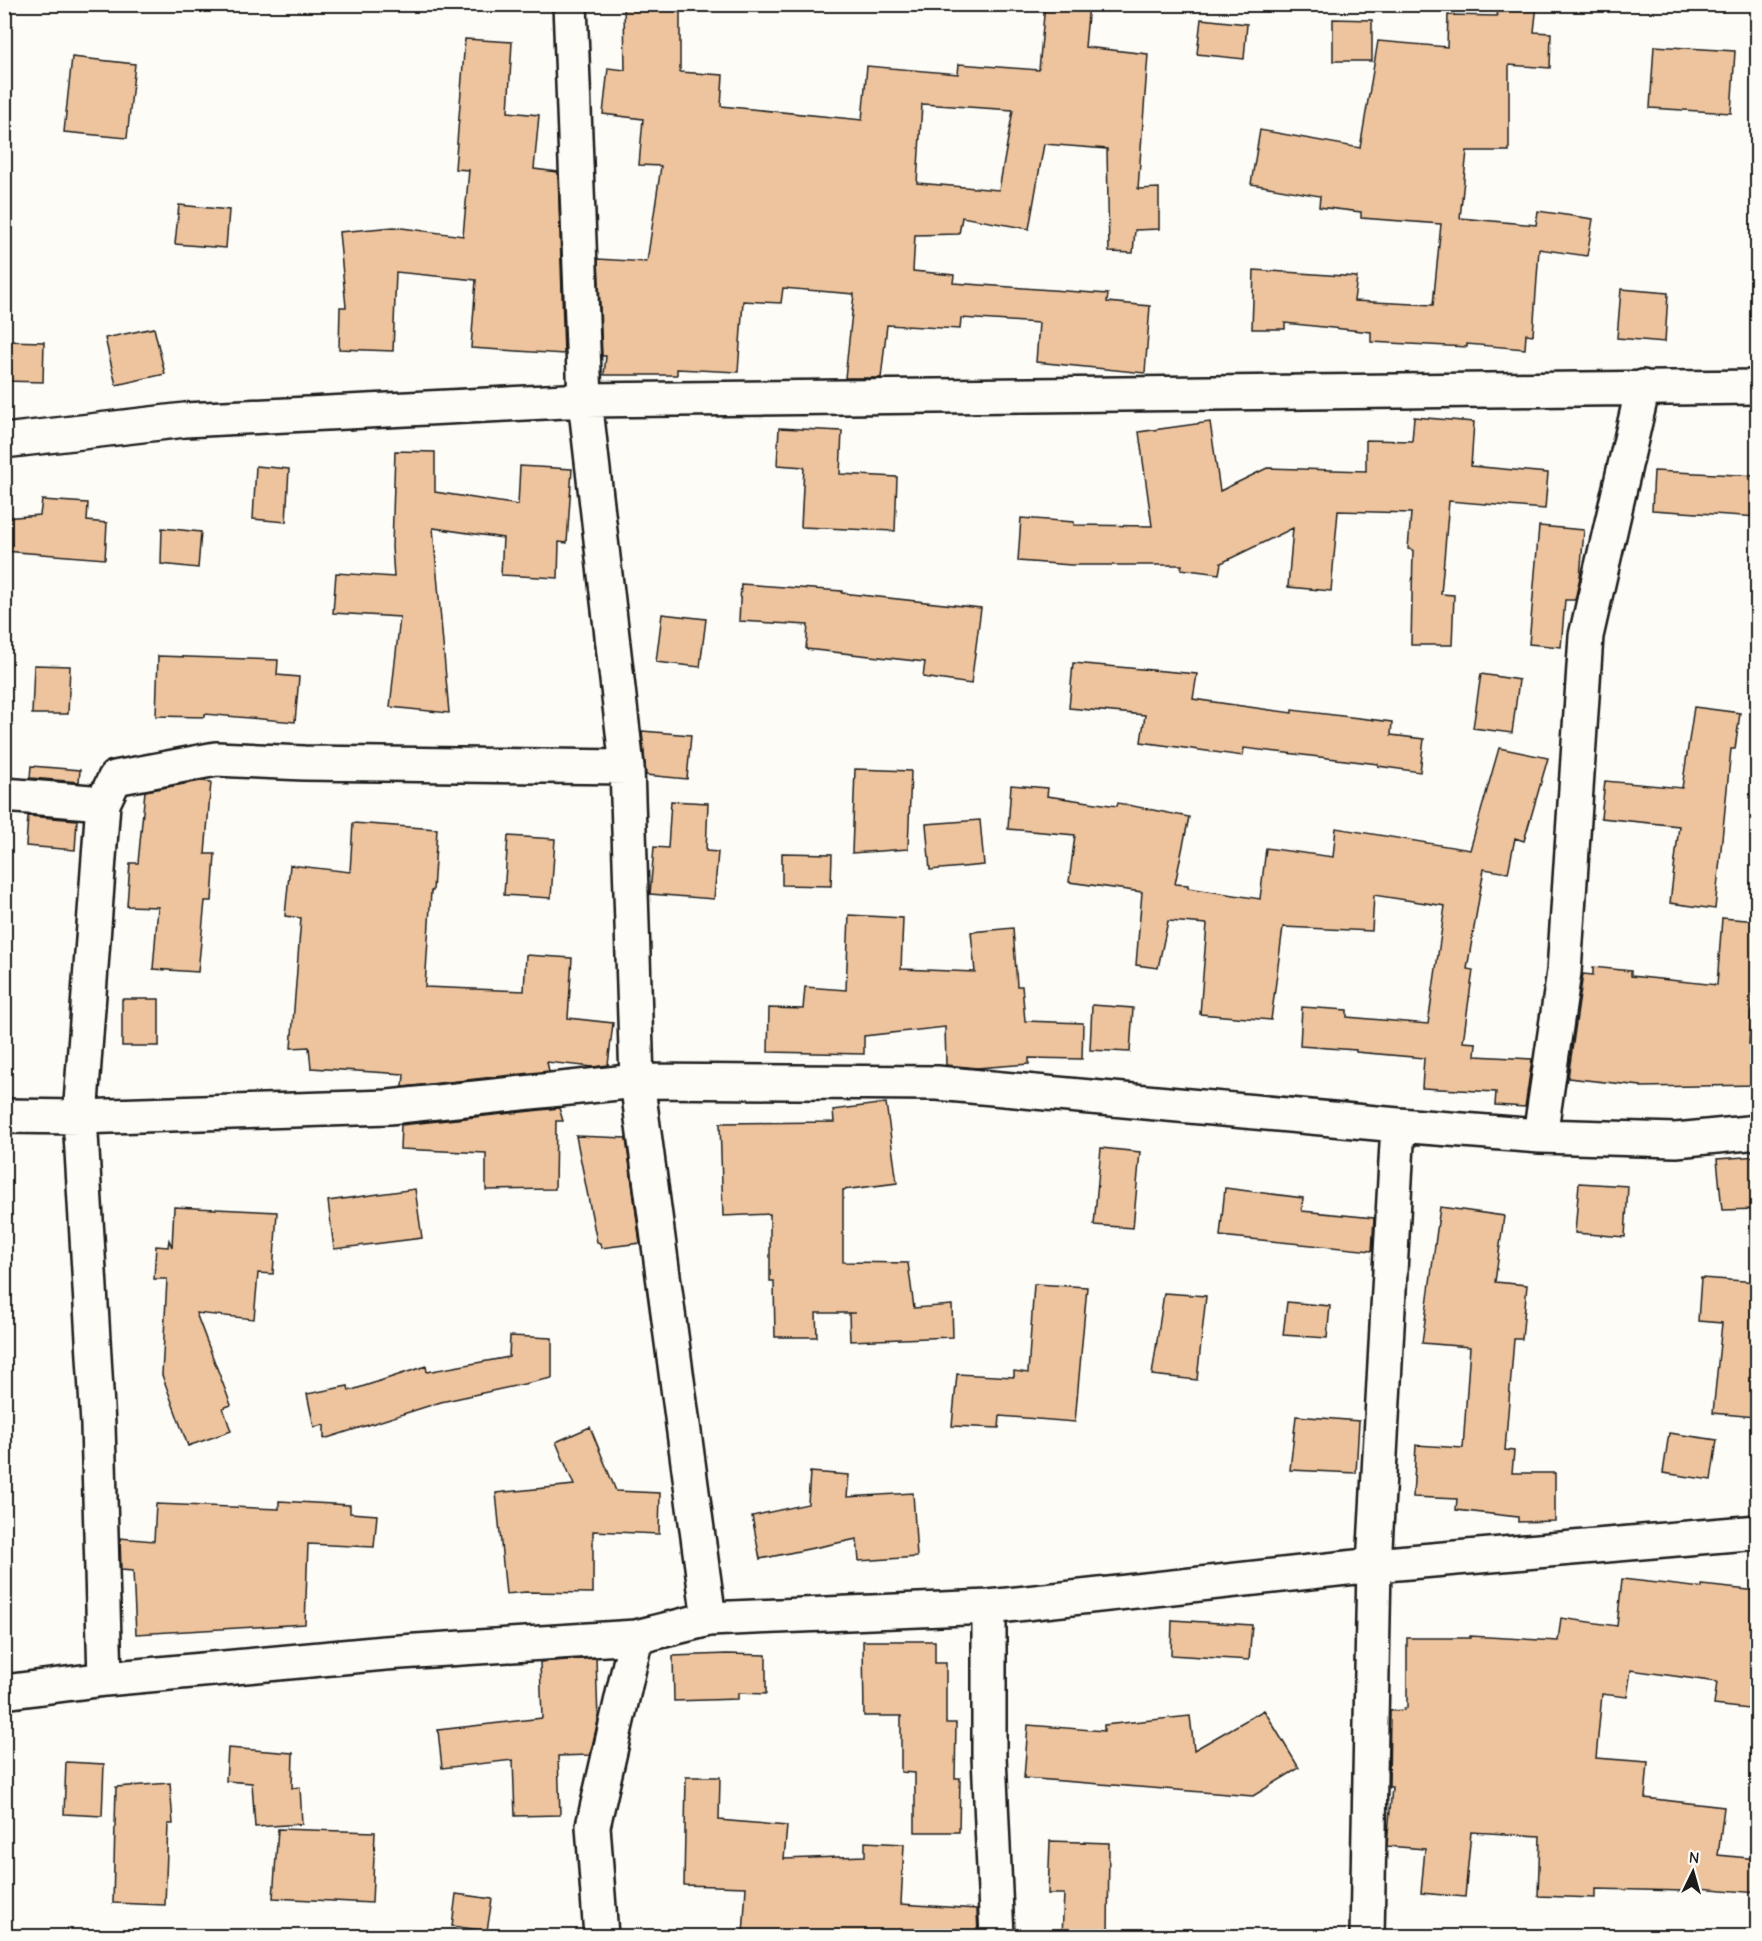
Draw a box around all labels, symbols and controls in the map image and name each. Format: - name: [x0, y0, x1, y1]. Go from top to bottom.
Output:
- north arrow: [1663, 1842, 1723, 1902]
- text: N: [1688, 1849, 1700, 1867]

